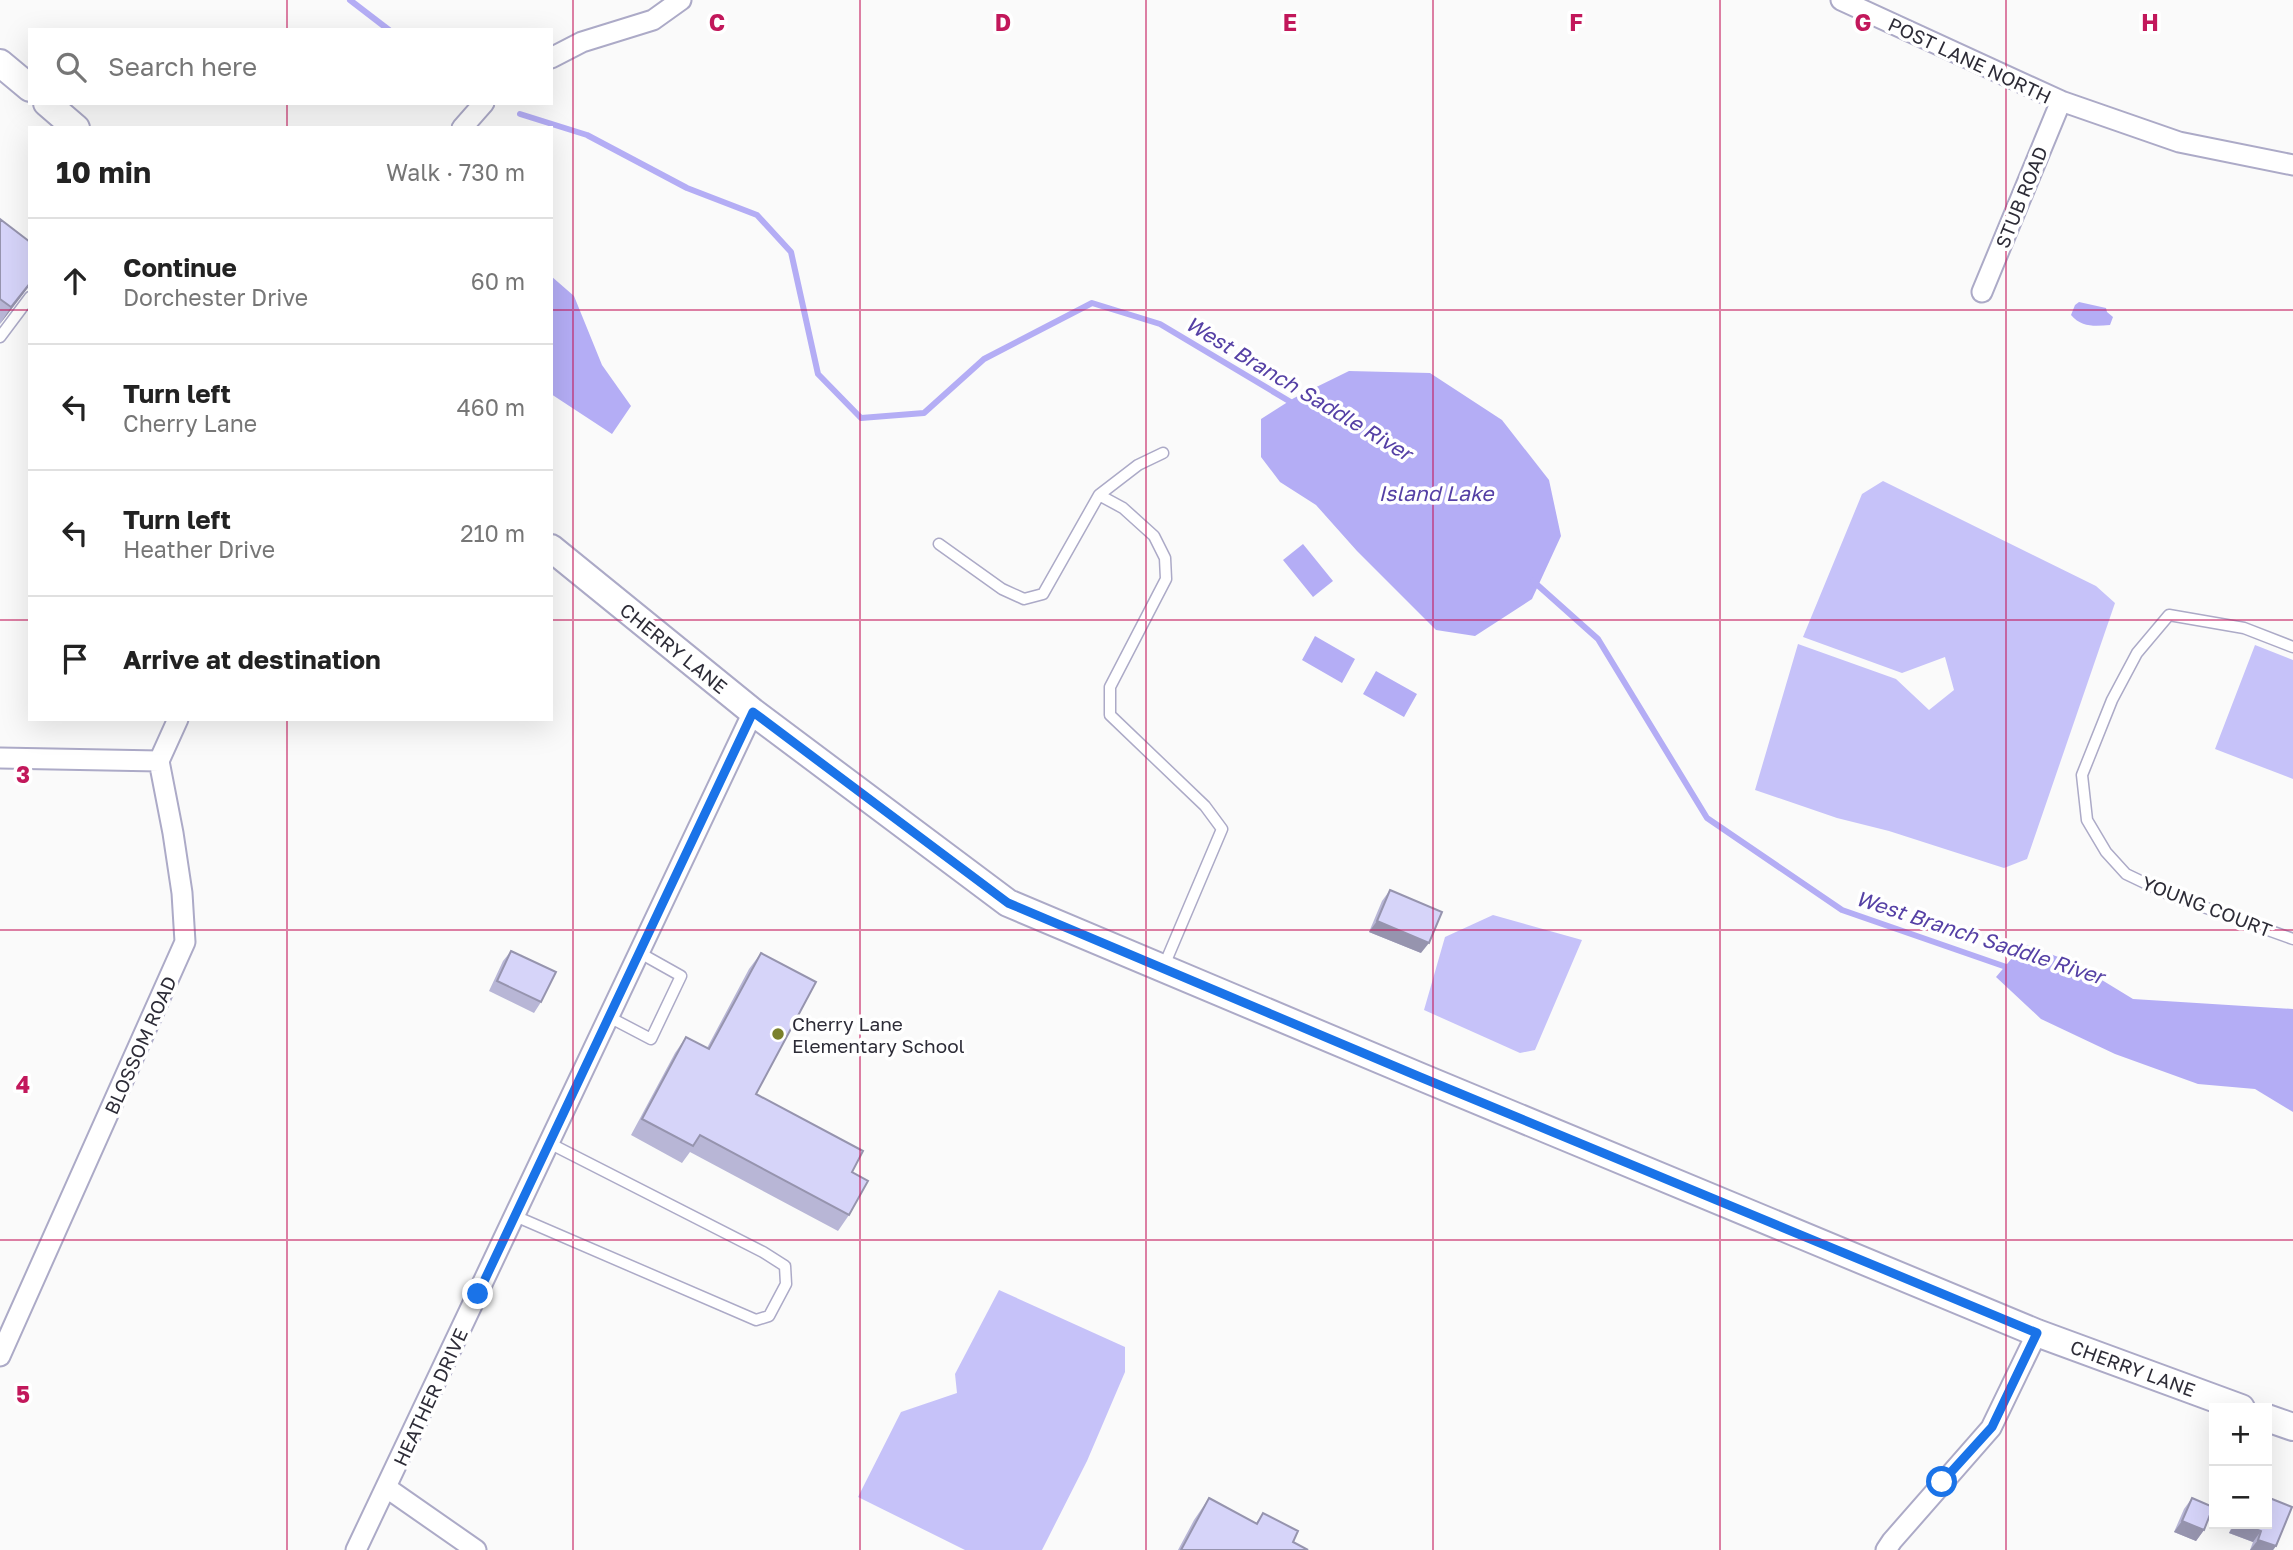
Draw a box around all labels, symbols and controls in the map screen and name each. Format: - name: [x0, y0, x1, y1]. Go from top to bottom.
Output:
- text: C: [709, 8, 725, 36]
- text: D: [995, 8, 1011, 36]
- text: E: [1283, 8, 1297, 36]
- text: F: [1569, 8, 1583, 36]
- text: G: [1855, 8, 1871, 36]
- text: H: [2141, 8, 2159, 36]
- street label: POST LANE NORTH: [1885, 12, 2055, 108]
- search box: [28, 28, 553, 105]
- icon: search: [52, 48, 90, 86]
- text: Search here: [108, 51, 257, 82]
- street label: STUB ROAD: [1990, 143, 2052, 251]
- text: 10 min: [56, 154, 151, 190]
- text: Walk · 730 m: [386, 158, 525, 186]
- text: Continue: [123, 252, 237, 283]
- icon: ahead: [56, 262, 94, 300]
- text: 60 m: [471, 267, 525, 295]
- text: Dorchester Drive: [123, 283, 308, 311]
- water label: West Branch Saddle River: [1181, 310, 1419, 467]
- text: Turn left: [123, 378, 231, 409]
- icon: left: [56, 388, 94, 426]
- text: 460 m: [457, 393, 525, 421]
- text: Cherry Lane: [123, 409, 257, 437]
- water label: Island Lake: [1378, 480, 1495, 506]
- text: Turn left: [123, 504, 231, 535]
- icon: left: [56, 514, 94, 552]
- text: 210 m: [460, 519, 525, 547]
- text: Heather Drive: [123, 535, 275, 563]
- street label: CHERRY LANE: [616, 598, 732, 698]
- icon: arrive: [56, 640, 94, 678]
- text: Arrive at destination: [123, 644, 381, 675]
- text: 3: [16, 760, 30, 788]
- street label: YOUNG COURT: [2139, 871, 2275, 941]
- water label: West Branch Saddle River: [1853, 885, 2110, 990]
- street label: BLOSSOM ROAD: [99, 972, 181, 1118]
- place label: Cherry Lane Elementary School: [792, 1012, 965, 1057]
- marker: Cherry Lane Elementary School: [770, 1026, 786, 1042]
- text: 4: [16, 1070, 30, 1098]
- route end: [462, 1278, 493, 1309]
- street label: HEATHER DRIVE: [388, 1325, 472, 1469]
- street label: CHERRY LANE: [2067, 1335, 2199, 1401]
- text: 5: [16, 1380, 30, 1408]
- map controls: [2209, 1403, 2272, 1529]
- button: +: [2209, 1403, 2272, 1466]
- route start: [1926, 1466, 1957, 1497]
- button: −: [2209, 1466, 2272, 1529]

